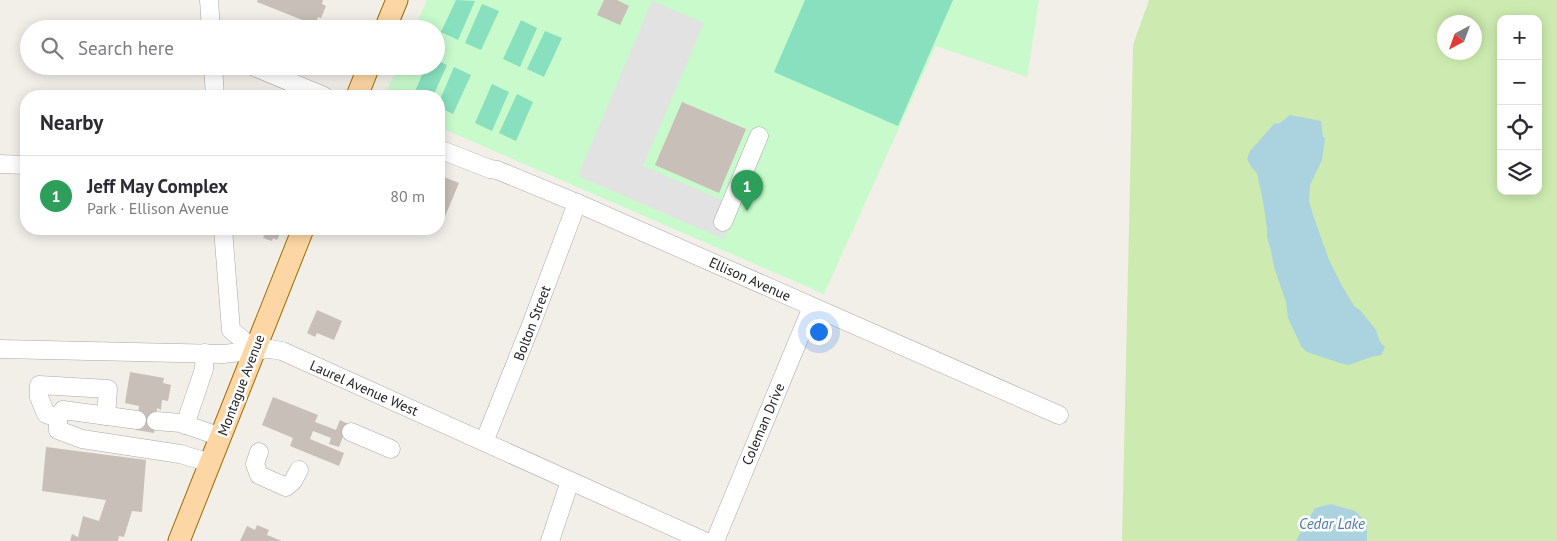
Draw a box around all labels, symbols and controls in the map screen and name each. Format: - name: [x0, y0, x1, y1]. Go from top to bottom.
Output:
- north arrow: [1437, 15, 1482, 60]
- map controls: [1497, 15, 1542, 195]
- button: +: [1497, 15, 1542, 60]
- search box: [20, 20, 445, 75]
- icon: search: [38, 34, 66, 62]
- text: Search here: [78, 36, 174, 60]
- button: −: [1497, 60, 1542, 105]
- button: locate: [1497, 105, 1542, 150]
- text: Nearby: [40, 109, 103, 136]
- button: layers: [1497, 150, 1542, 195]
- pin: 1: [731, 170, 763, 211]
- text: Jeff May Complex: [87, 174, 228, 198]
- text: 1: [51, 186, 61, 206]
- text: 80 m: [390, 186, 425, 206]
- text: Park · Ellison Avenue: [87, 198, 229, 218]
- street label: Ellison Avenue: [706, 253, 794, 305]
- street label: Bolton Street: [509, 283, 555, 363]
- your location: [806, 319, 832, 345]
- street label: Montague Avenue: [213, 332, 269, 438]
- street label: Laurel Avenue West: [307, 356, 421, 420]
- street label: Coleman Drive: [738, 380, 788, 468]
- water label: Cedar Lake: [1299, 514, 1365, 533]

